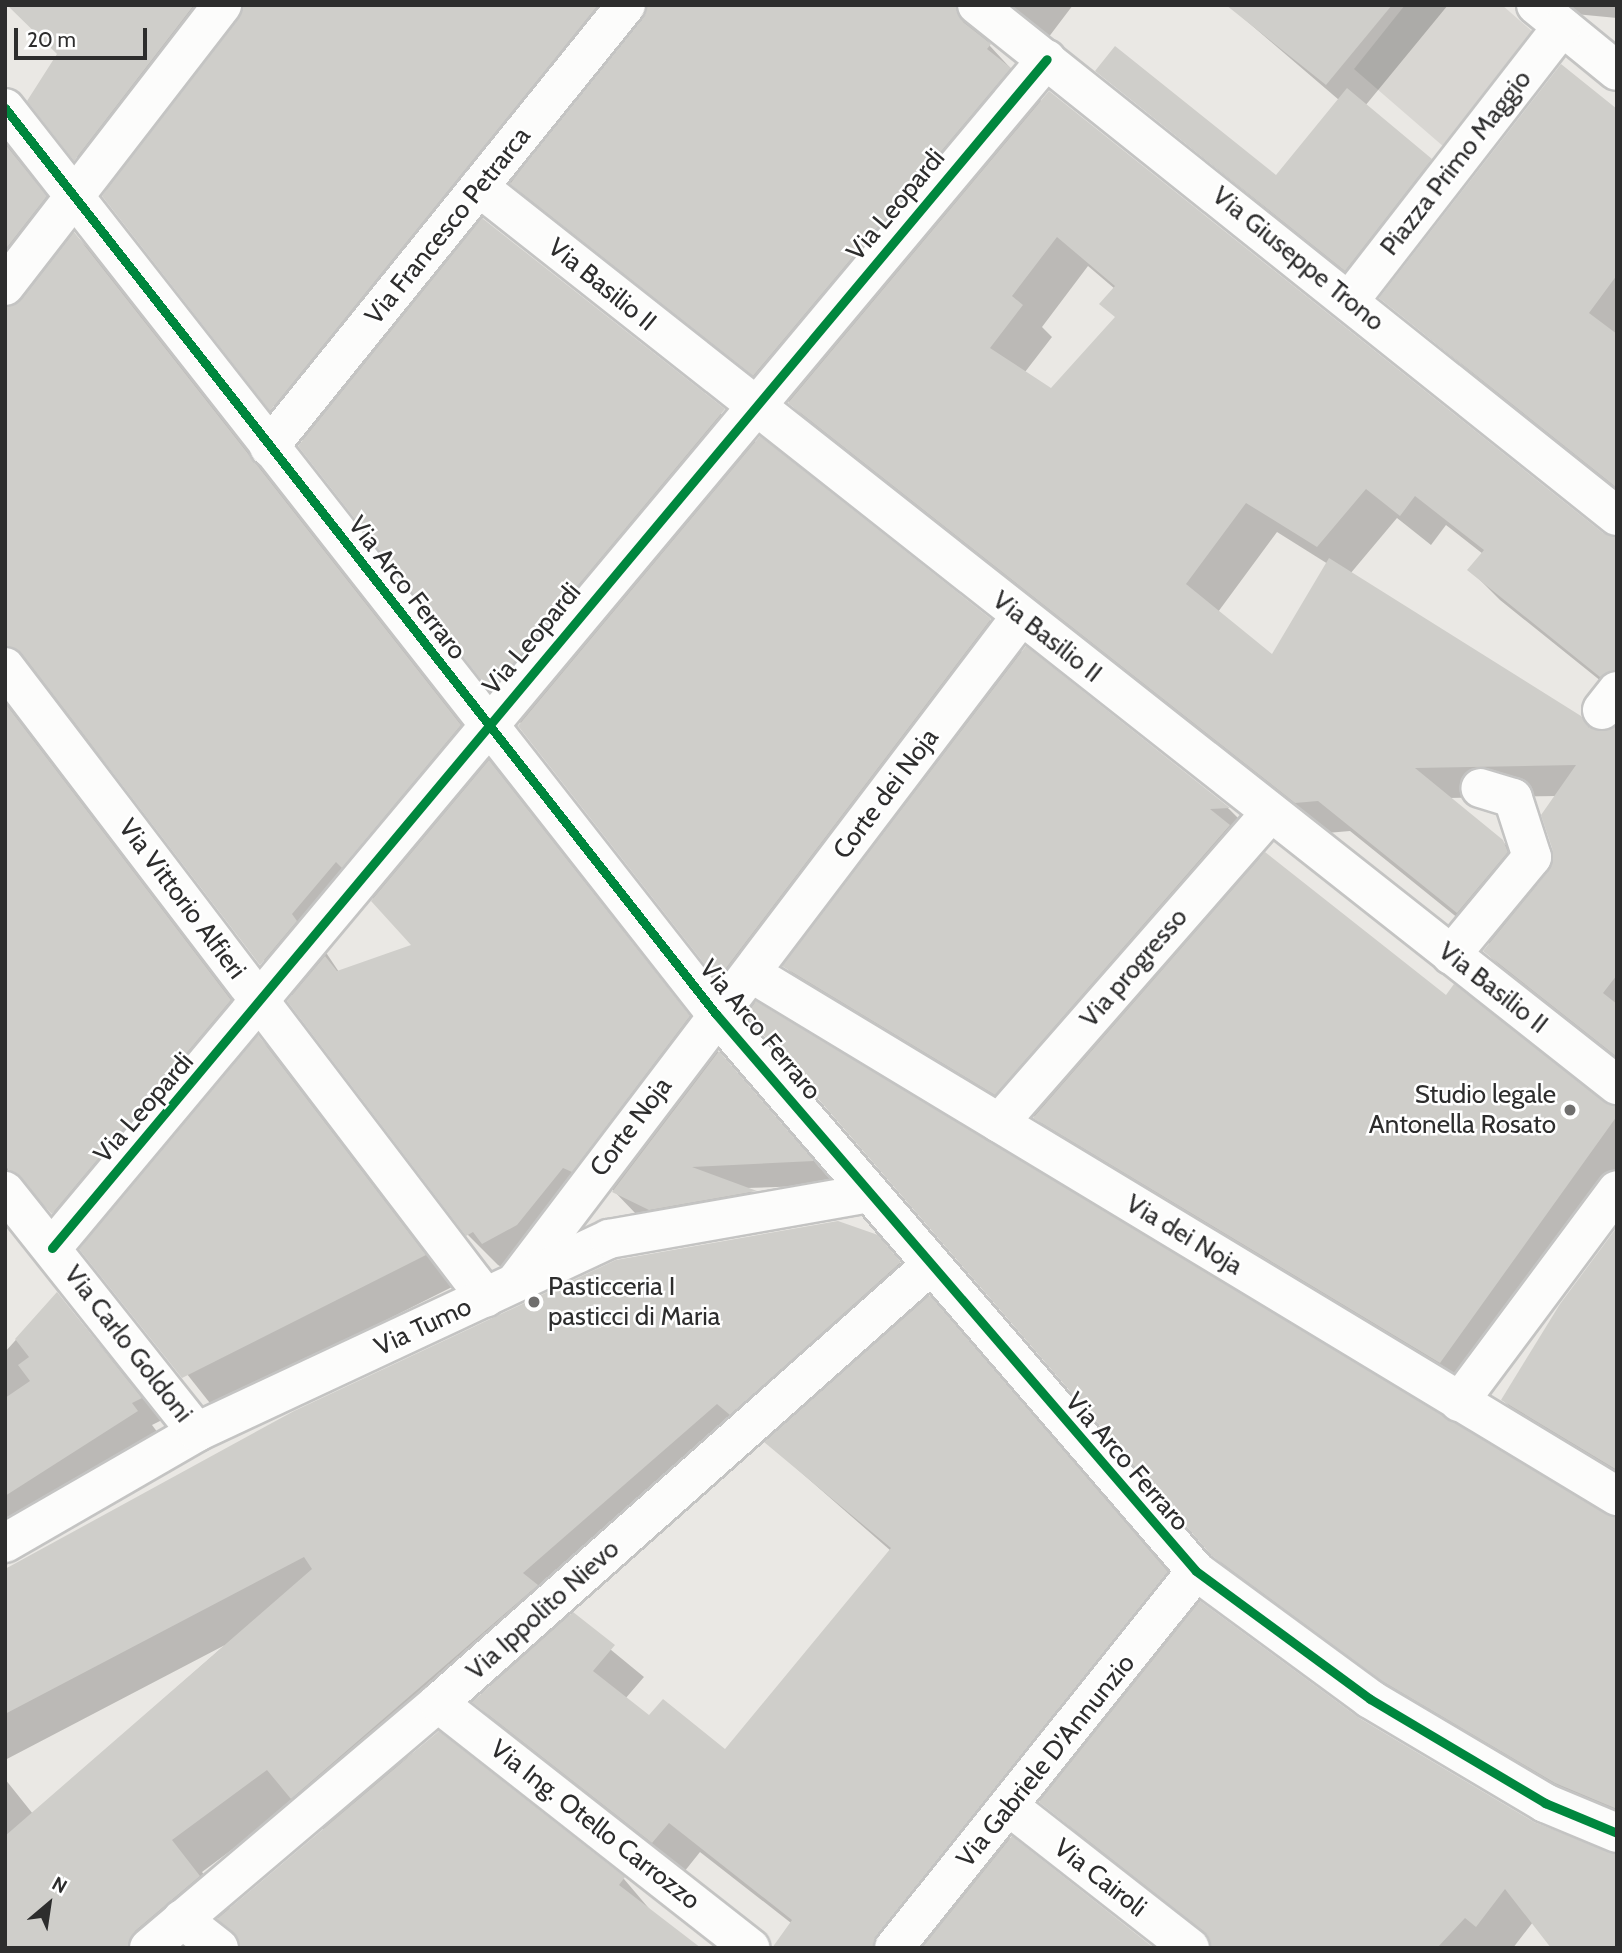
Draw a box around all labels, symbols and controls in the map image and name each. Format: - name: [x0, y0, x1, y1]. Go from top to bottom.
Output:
- scale bar: [18, 14, 150, 58]
- text: 20 m: [27, 27, 76, 52]
- street label: Piazza Primo Maggio: [1374, 64, 1538, 262]
- street label: Via Francesco Petrarca: [359, 121, 537, 331]
- street label: Via Leopardi: [840, 143, 952, 267]
- street label: Via Giuseppe Trono: [1206, 180, 1390, 338]
- street label: Via Basilio II: [542, 232, 662, 338]
- street label: Via Arco Ferraro: [341, 510, 473, 666]
- street label: Via Leopardi: [476, 577, 588, 701]
- street label: Via Basilio II: [986, 585, 1108, 689]
- street label: Corte dei Noja: [827, 723, 945, 865]
- street label: Via Vittorio Alfieri: [112, 813, 252, 985]
- street label: Via progresso: [1074, 902, 1194, 1034]
- street label: Via Basilio II: [1432, 936, 1554, 1040]
- street label: Via Arco Ferraro: [692, 954, 828, 1106]
- street label: Via Leopardi: [88, 1046, 200, 1170]
- street label: Corte Noja: [584, 1071, 678, 1183]
- place label: Studio legale Antonella Rosato: [1369, 1079, 1556, 1140]
- marker: Studio legale Antonella Rosato: [1562, 1102, 1578, 1118]
- street label: Via dei Noja: [1120, 1188, 1248, 1282]
- street label: Via Carlo Goldoni: [57, 1259, 199, 1429]
- place label: Pasticceria I pasticci di Maria: [548, 1271, 720, 1332]
- street label: Via Tumo: [370, 1291, 476, 1363]
- marker: Pasticceria I pasticci di Maria: [526, 1294, 542, 1310]
- street label: Via Arco Ferraro: [1058, 1386, 1196, 1538]
- street label: Via Ippolito Nievo: [460, 1533, 626, 1687]
- street label: Via Gabriele D'Annunzio: [950, 1648, 1142, 1874]
- street label: Via Ing. Otello Carrozzo: [484, 1733, 706, 1917]
- street label: Via Cairoli: [1048, 1832, 1152, 1924]
- north arrow: [14, 1869, 84, 1939]
- text: N: [48, 1872, 71, 1899]

